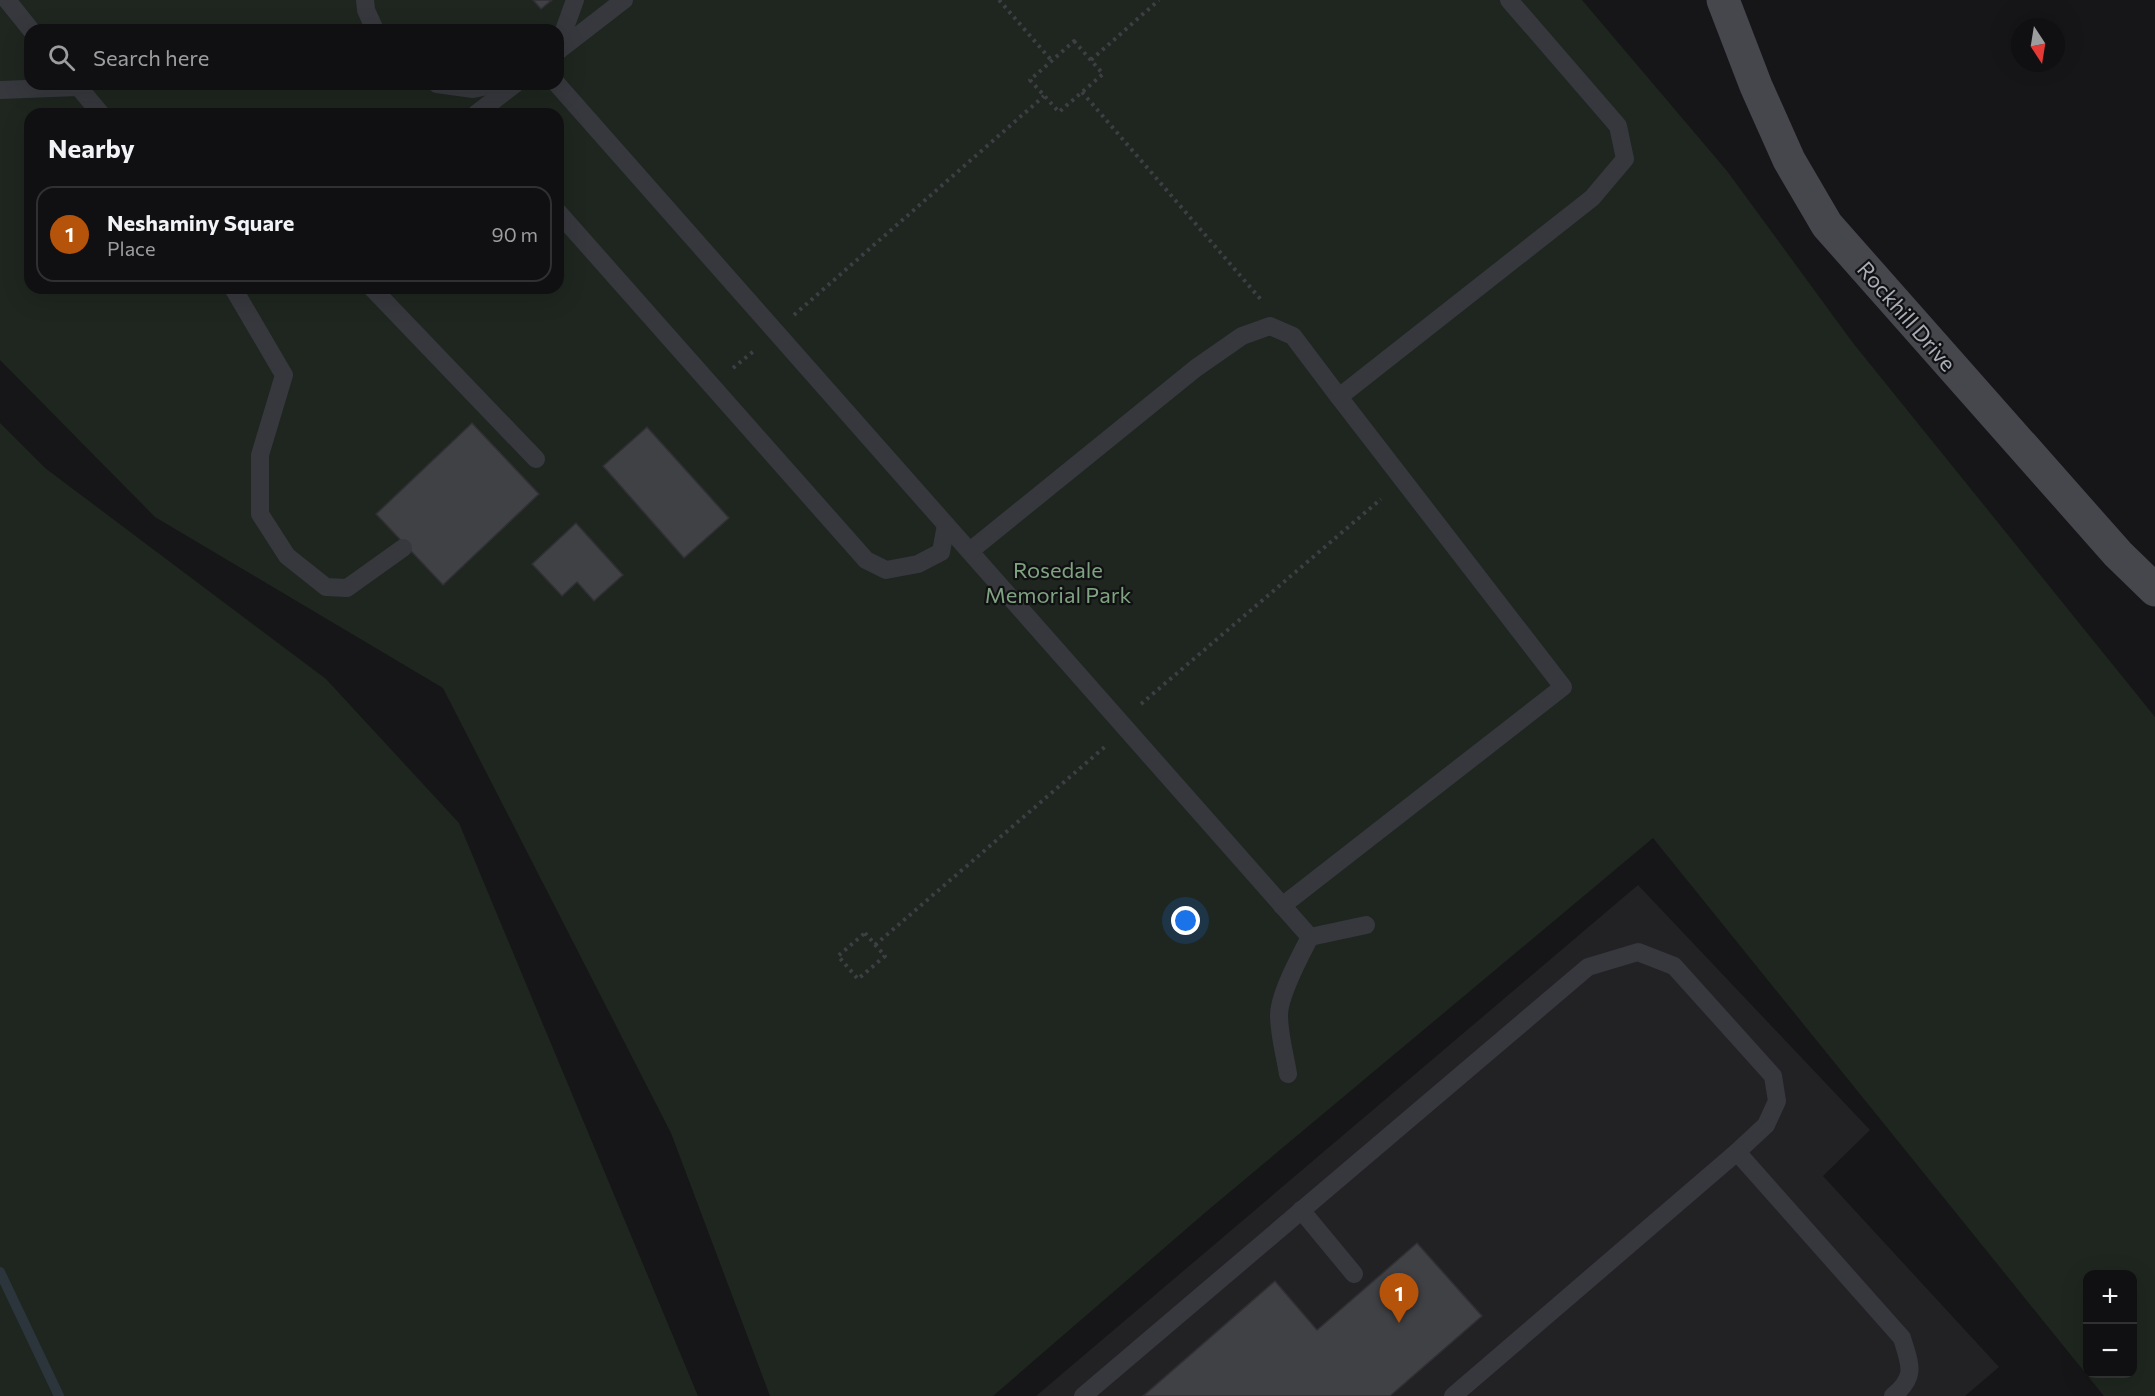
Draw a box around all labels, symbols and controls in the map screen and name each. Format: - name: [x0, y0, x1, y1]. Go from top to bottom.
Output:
- north arrow: [2011, 18, 2065, 72]
- search box: [24, 24, 564, 90]
- icon: search: [45, 41, 78, 74]
- text: Search here: [93, 44, 209, 71]
- text: Nearby: [48, 132, 135, 163]
- text: Neshaminy Square: [107, 209, 294, 236]
- text: 1: [65, 222, 74, 246]
- text: 90 m: [492, 222, 538, 246]
- text: Place: [107, 236, 156, 260]
- street label: Rockhill Drive: [1852, 256, 1962, 376]
- park label: Rosedale Memorial Park: [985, 556, 1131, 608]
- your location: [1171, 906, 1200, 935]
- map controls: [2083, 1270, 2137, 1378]
- button: +: [2083, 1270, 2137, 1324]
- pin: 1: [1380, 1274, 1418, 1323]
- button: −: [2083, 1324, 2137, 1378]

